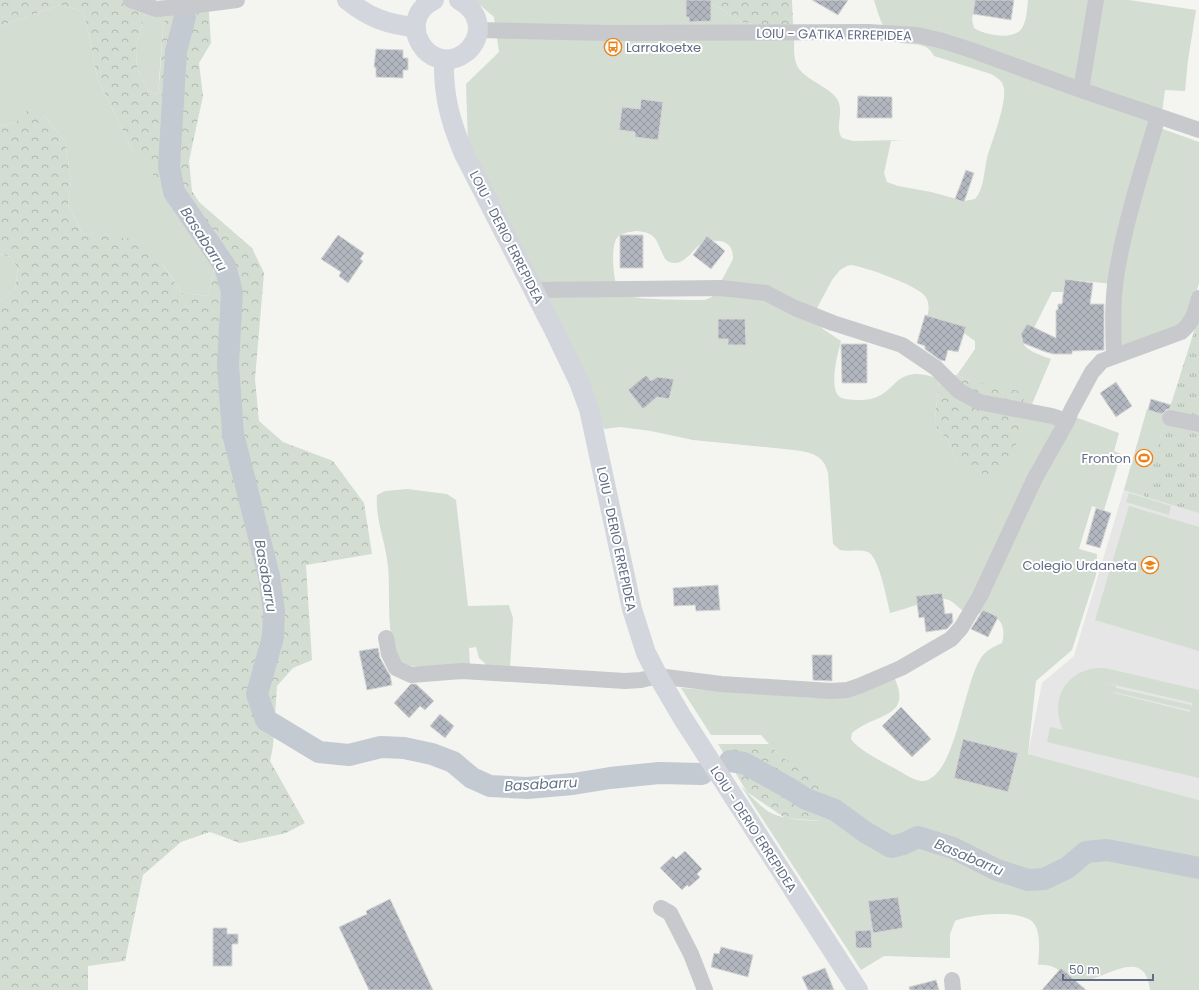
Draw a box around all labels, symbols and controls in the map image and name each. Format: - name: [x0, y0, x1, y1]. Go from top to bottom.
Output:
- street label: LOIU - GATIKA ERREPIDEA: [756, 24, 912, 45]
- bus stop icon: Larrakoetxe: [603, 37, 623, 57]
- place label: Larrakoetxe: [626, 38, 701, 57]
- street label: LOIU - DERIO ERREPIDEA: [465, 167, 549, 307]
- water label: Basabarru: [176, 203, 232, 275]
- sports icon: Fronton: [1134, 448, 1154, 468]
- place label: Fronton: [1082, 449, 1131, 468]
- street label: LOIU - DERIO ERREPIDEA: [592, 465, 641, 613]
- water label: Basabarru: [250, 538, 282, 614]
- school or university icon: Colegio Urdaneta: [1140, 555, 1160, 575]
- place label: Colegio Urdaneta: [1023, 556, 1137, 575]
- street label: LOIU - DERIO ERREPIDEA: [706, 762, 802, 896]
- water label: Basabarru: [504, 772, 578, 796]
- water label: Basabarru: [931, 834, 1007, 881]
- scale bar: [1063, 956, 1153, 982]
- text: 50 m: [1069, 961, 1100, 978]

